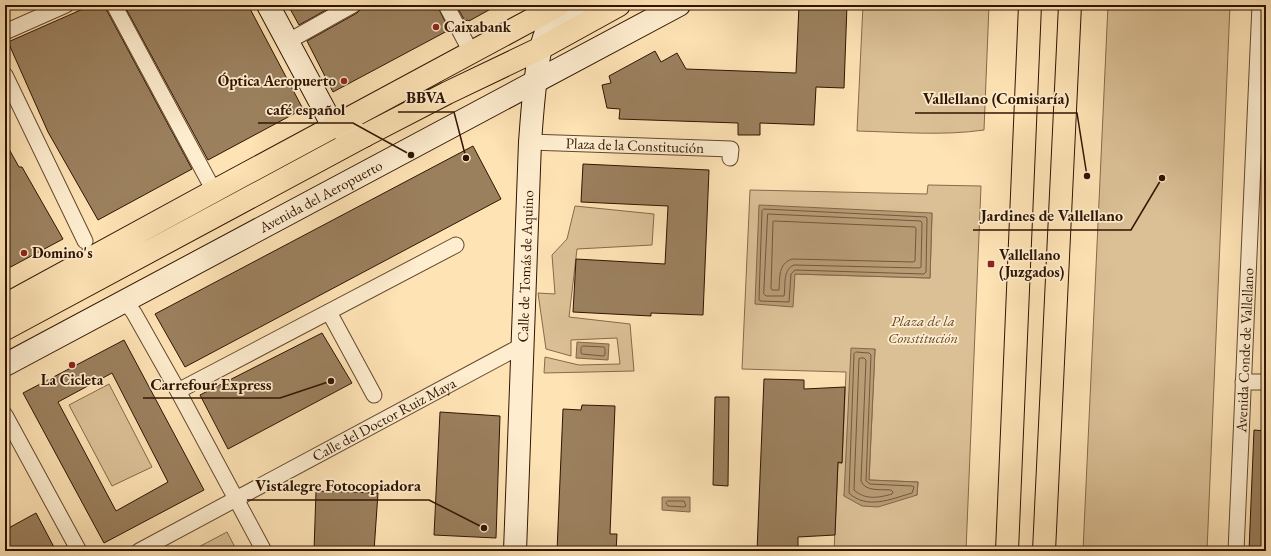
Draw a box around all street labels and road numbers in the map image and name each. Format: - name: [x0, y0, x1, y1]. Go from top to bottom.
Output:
- street label: Plaza de la Constitución: [565, 133, 705, 157]
- street label: Avenida del Aeropuerto: [255, 155, 386, 237]
- street label: Calle de Tomás de Aquino: [513, 190, 537, 343]
- street label: Avenida Conde de Vallellano: [1231, 267, 1257, 434]
- street label: Calle del Doctor Ruiz Maya: [309, 373, 459, 465]

